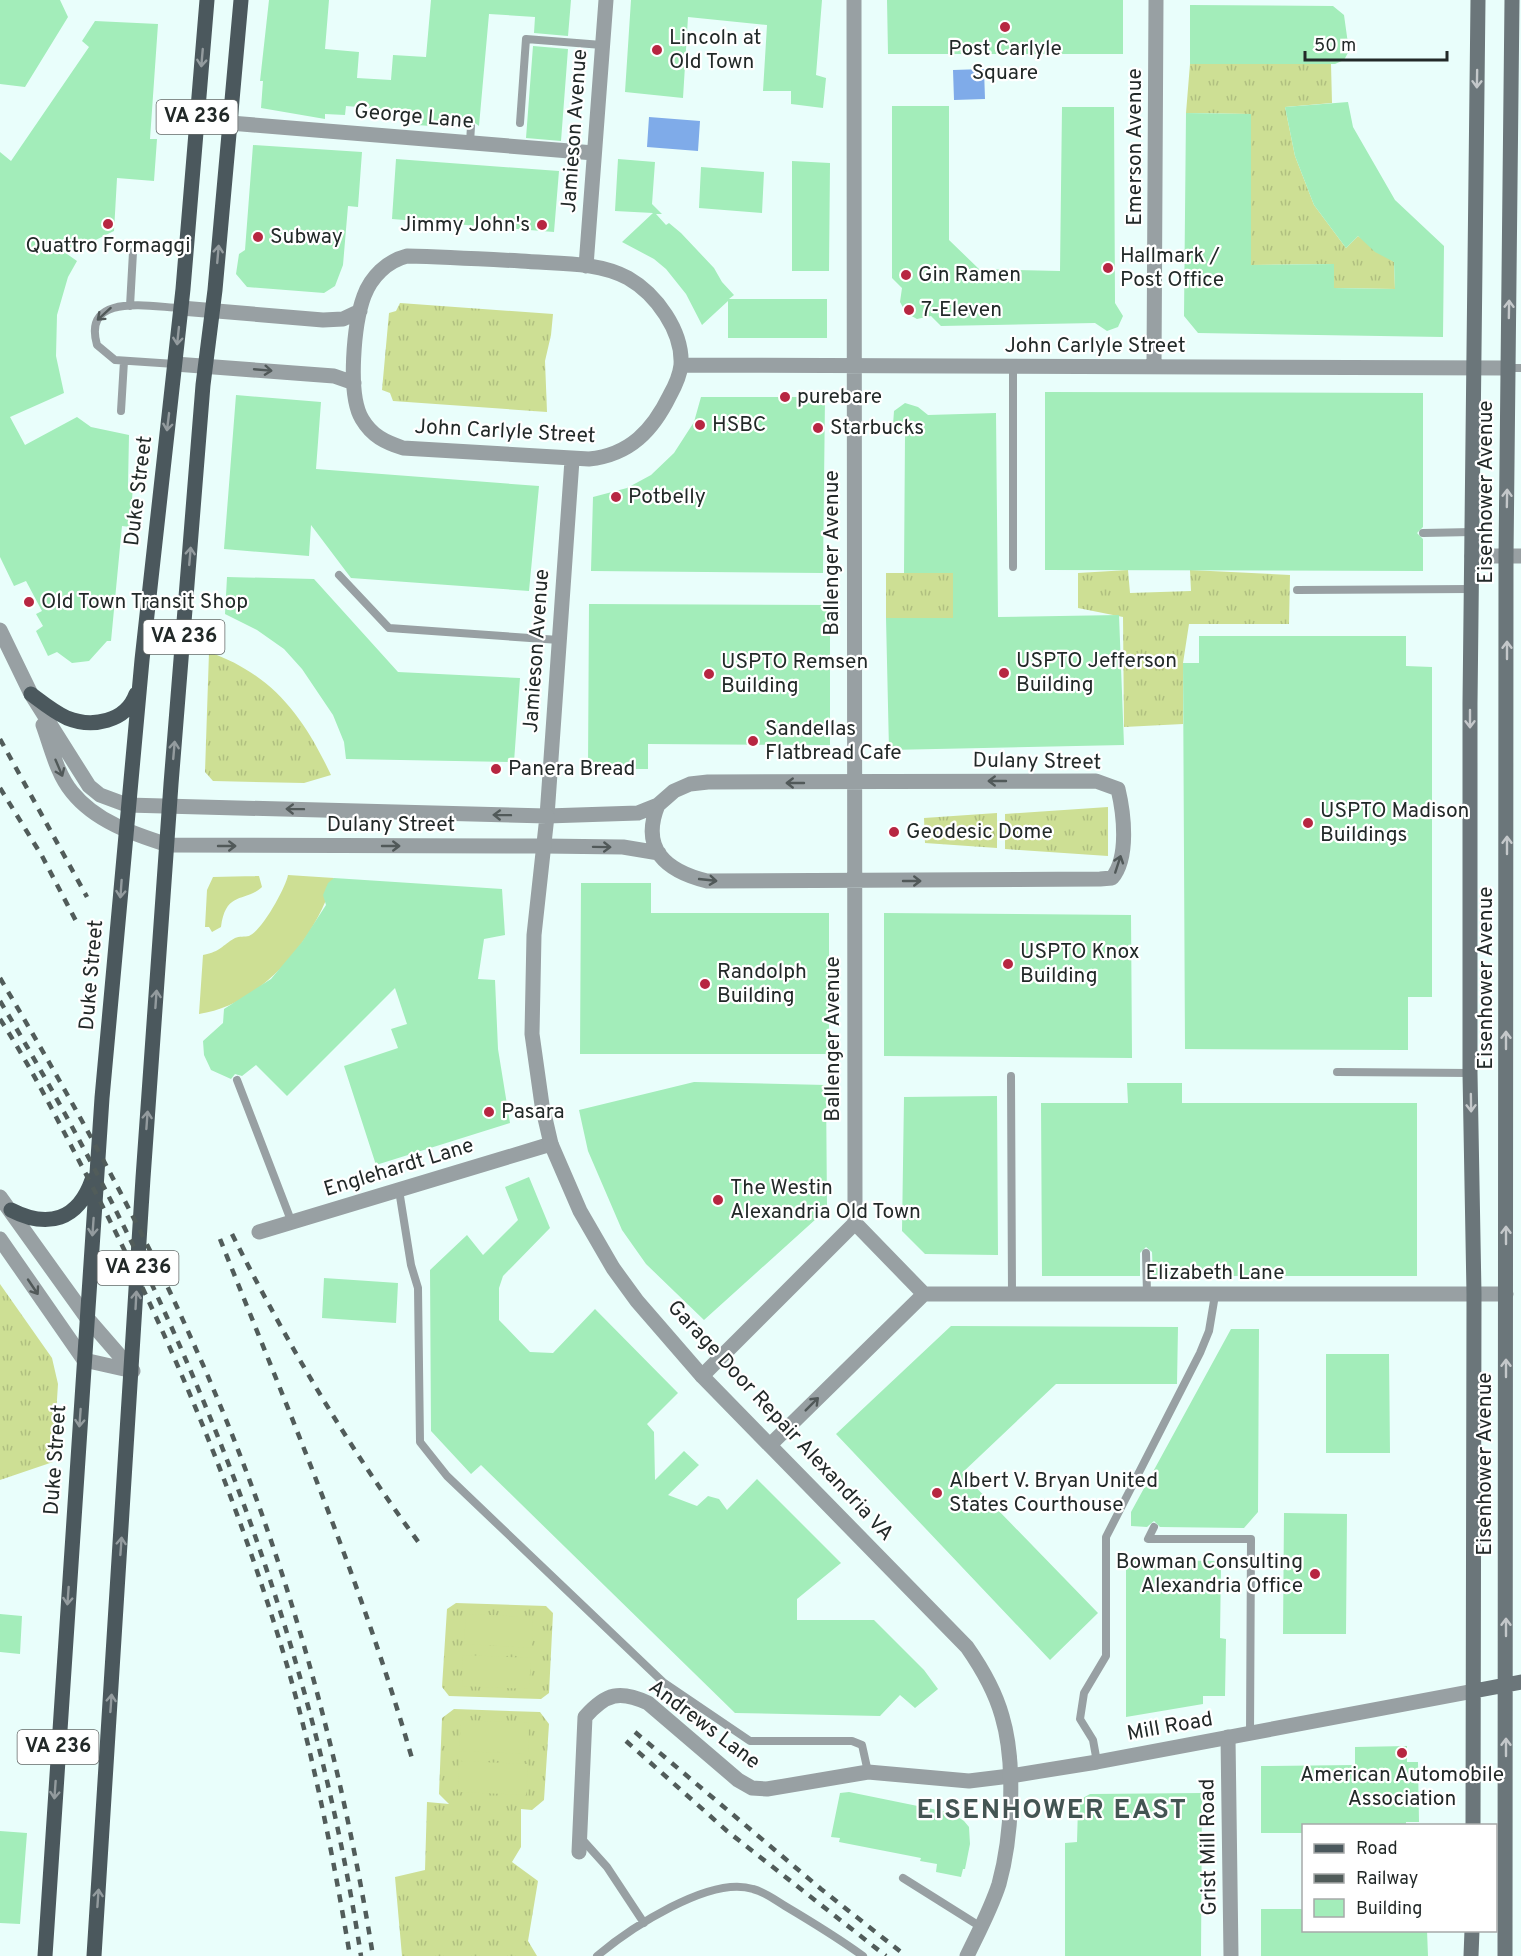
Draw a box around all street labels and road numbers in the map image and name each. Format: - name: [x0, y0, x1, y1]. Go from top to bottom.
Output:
- street label: Jamieson Avenue: [556, 48, 594, 214]
- street label: Emerson Avenue: [1122, 68, 1149, 226]
- street label: George Lane: [353, 98, 475, 136]
- road number: VA 236: [156, 100, 238, 134]
- street label: John Carlyle Street: [1004, 333, 1186, 360]
- street label: Eisenhower Avenue: [1473, 400, 1500, 584]
- street label: John Carlyle Street: [414, 414, 596, 450]
- street label: Duke Street: [119, 434, 159, 548]
- street label: Ballenger Avenue: [819, 470, 846, 636]
- street label: Jamieson Avenue: [518, 568, 556, 734]
- road number: VA 236: [144, 620, 225, 654]
- street label: Dulany Street: [972, 747, 1102, 777]
- street label: Dulany Street: [327, 812, 455, 839]
- street label: Eisenhower Avenue: [1473, 886, 1500, 1070]
- street label: Duke Street: [74, 919, 110, 1031]
- street label: Ballenger Avenue: [820, 956, 847, 1122]
- street label: Englehardt Lane: [321, 1132, 477, 1204]
- road number: VA 236: [98, 1251, 178, 1285]
- street label: Elizabeth Lane: [1145, 1260, 1285, 1287]
- street label: Garage Door Repair Alexandria VA: [661, 1295, 899, 1547]
- street label: Eisenhower Avenue: [1472, 1372, 1499, 1556]
- street label: Duke Street: [39, 1404, 73, 1516]
- street label: Andrews Lane: [643, 1674, 765, 1776]
- street label: Mill Road: [1125, 1706, 1215, 1748]
- road number: VA 236: [17, 1730, 98, 1764]
- street label: Grist Mill Road: [1194, 1778, 1224, 1916]

